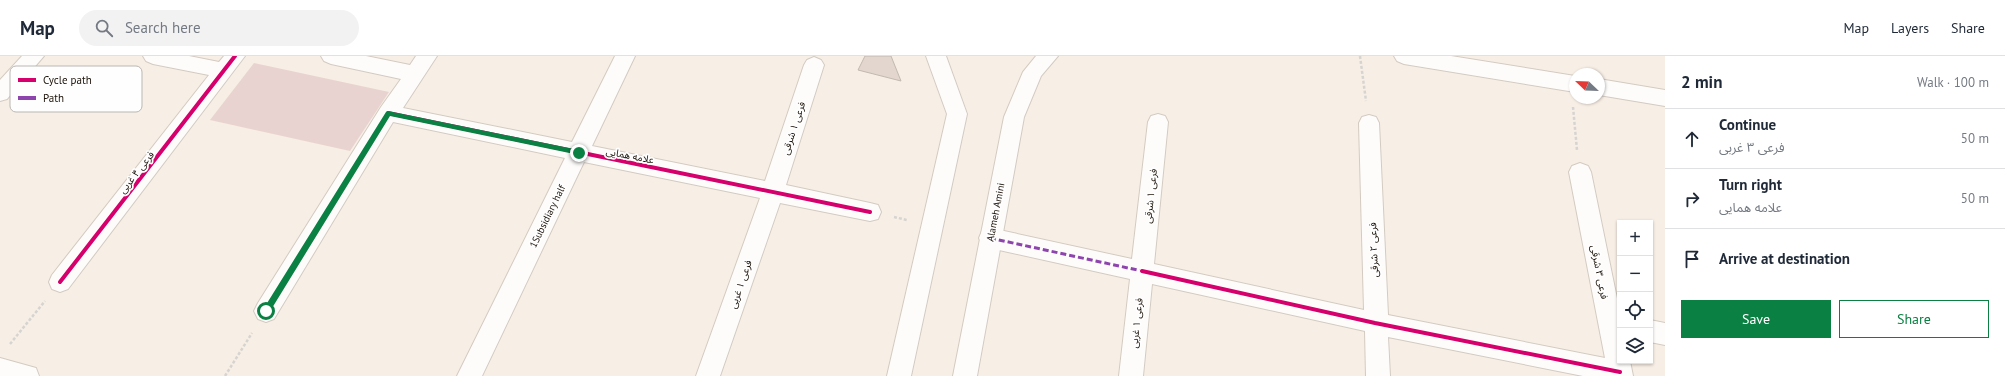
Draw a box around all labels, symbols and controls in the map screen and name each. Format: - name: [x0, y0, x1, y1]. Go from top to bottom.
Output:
- search box: [79, 10, 359, 46]
- text: Map: [20, 16, 55, 40]
- icon: search: [93, 17, 115, 39]
- text: Search here: [125, 18, 201, 37]
- text: Map: [1843, 19, 1869, 37]
- text: Layers: [1891, 19, 1929, 37]
- text: Share: [1951, 19, 1985, 37]
- legend: [10, 66, 142, 112]
- north arrow: [1569, 68, 1605, 104]
- text: 2 min: [1681, 71, 1722, 93]
- text: Cycle path: [43, 73, 92, 87]
- text: Walk · 100 m: [1917, 74, 1989, 91]
- text: Path: [43, 91, 64, 105]
- street label: فرعی ۱ شرقی: [779, 100, 808, 156]
- text: Continue: [1719, 115, 1776, 134]
- icon: ahead: [1681, 128, 1703, 150]
- text: 50 m: [1961, 130, 1989, 147]
- text: فرعی ۳ غربی: [1719, 139, 1785, 156]
- route end: [570, 144, 588, 162]
- street label: علامه همایی: [605, 144, 655, 167]
- street label: فرعی ۴ غربی: [116, 148, 157, 196]
- street label: فرعی ۱ شرقی: [1141, 168, 1160, 224]
- text: Turn right: [1719, 175, 1782, 194]
- street label: 1Subsidiary half: [527, 182, 569, 250]
- street label: Alameh Amini: [983, 182, 1008, 243]
- icon: right: [1681, 188, 1703, 210]
- text: 50 m: [1961, 190, 1989, 207]
- text: علامه همایی: [1719, 199, 1782, 216]
- map controls: [1617, 220, 1653, 364]
- button: +: [1617, 220, 1653, 256]
- street label: فرعی ۲ شرقی: [1366, 222, 1381, 278]
- street label: فرعی ۳ شرقی: [1588, 244, 1611, 301]
- icon: arrive: [1681, 248, 1703, 270]
- text: Arrive at destination: [1719, 249, 1850, 268]
- button: −: [1617, 256, 1653, 292]
- street label: فرعی ۱ غربی: [726, 258, 755, 310]
- button: locate: [1617, 292, 1653, 328]
- street label: فرعی ۱ غربی: [1127, 297, 1146, 349]
- button: Save: [1681, 300, 1831, 338]
- button: Share: [1839, 300, 1989, 338]
- route start: [257, 302, 275, 320]
- button: layers: [1617, 328, 1653, 364]

